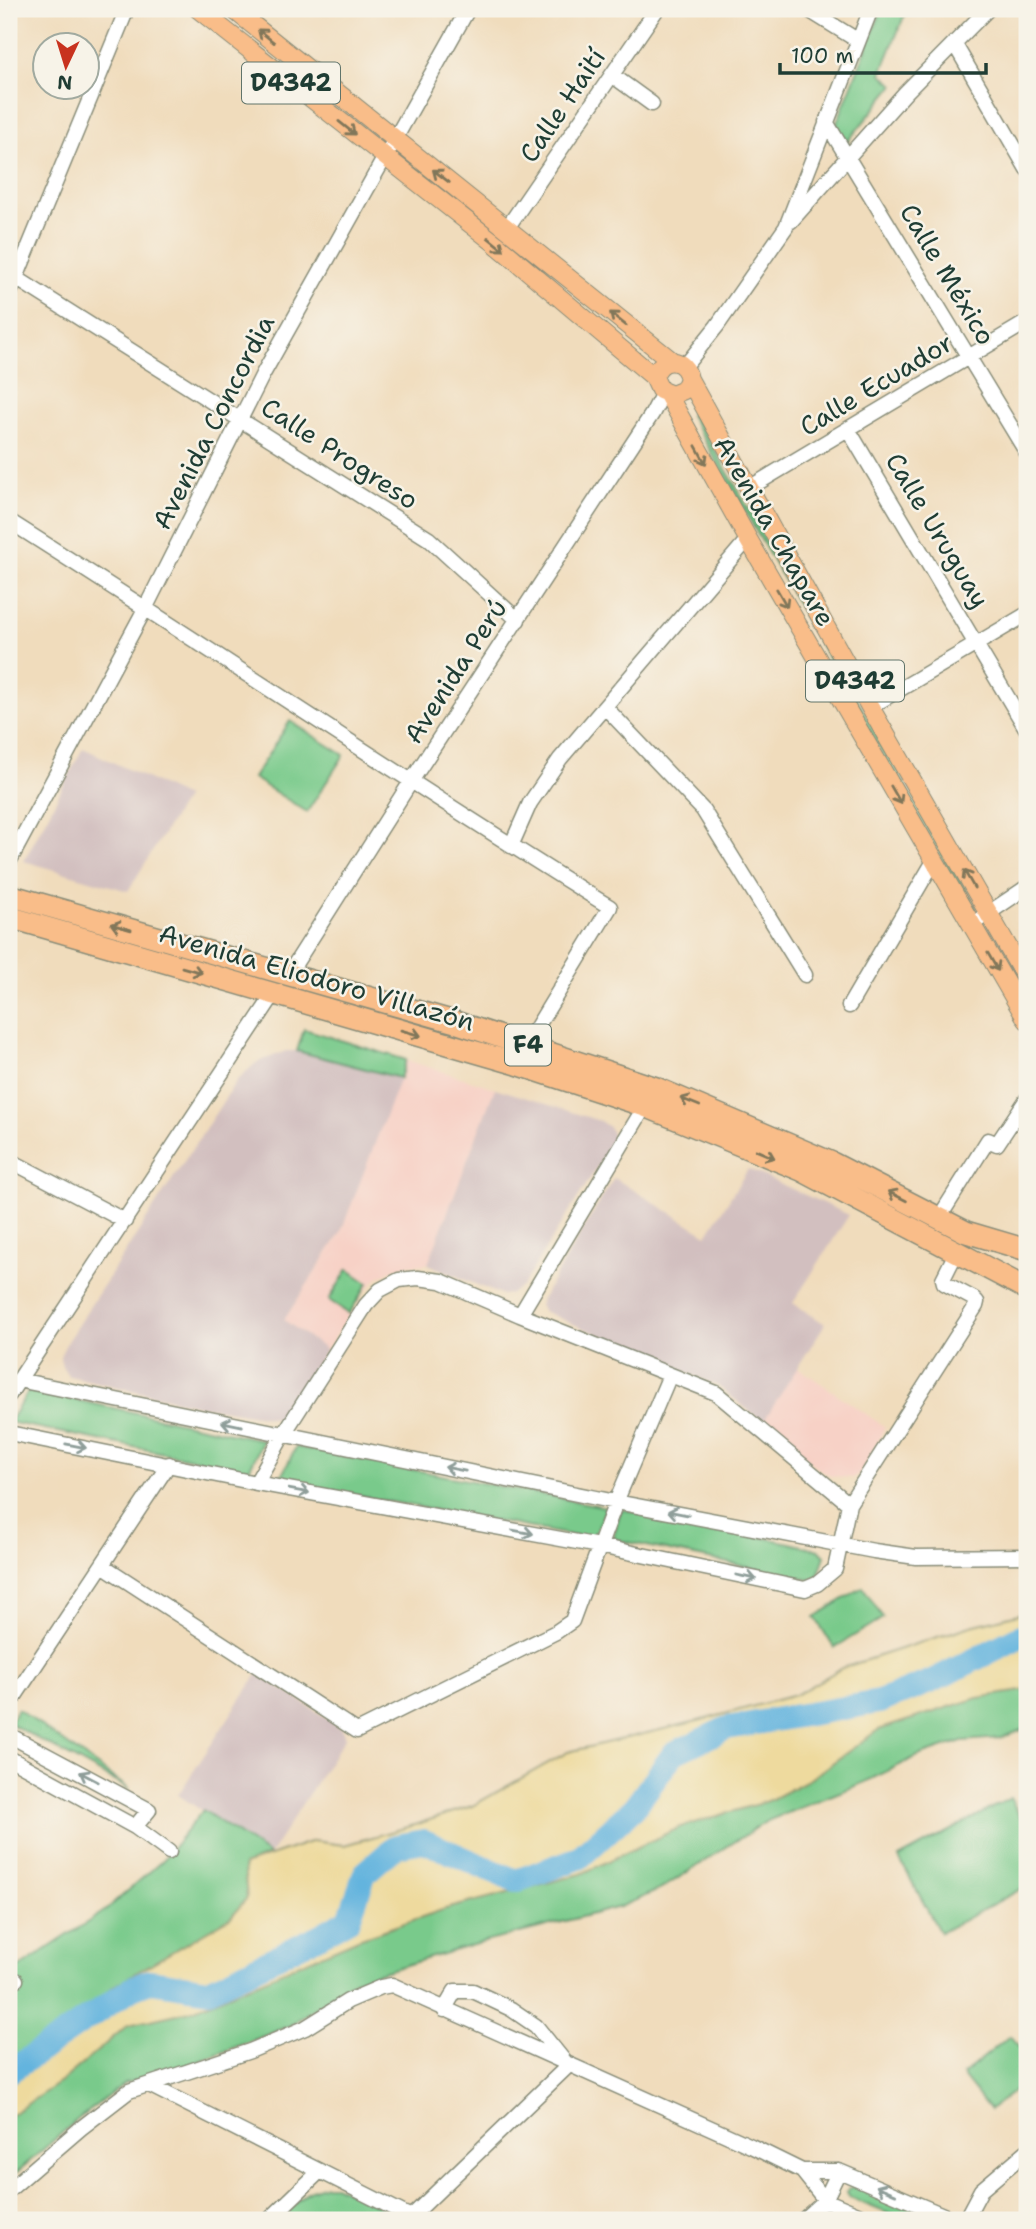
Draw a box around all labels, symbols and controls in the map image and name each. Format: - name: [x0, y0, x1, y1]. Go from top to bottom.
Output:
- one-way arrow: [258, 28, 276, 44]
- north arrow: [32, 32, 102, 102]
- scale bar: [780, 32, 987, 76]
- street label: Calle Haití: [511, 41, 613, 169]
- text: 100 m: [791, 42, 854, 70]
- road number: D4342: [242, 62, 340, 104]
- text: N: [56, 69, 73, 95]
- one-way arrow: [337, 120, 355, 136]
- one-way arrow: [432, 169, 451, 184]
- street label: Calle México: [892, 197, 1004, 351]
- one-way arrow: [487, 237, 505, 252]
- street label: Avenida Concordia: [144, 309, 282, 535]
- one-way arrow: [610, 311, 628, 326]
- street label: Calle Ecuador: [793, 324, 959, 444]
- street label: Calle Progreso: [255, 389, 425, 517]
- street label: Avenida Chapare: [706, 429, 844, 633]
- one-way arrow: [695, 444, 708, 465]
- street label: Calle Uruguay: [878, 446, 998, 614]
- one-way arrow: [775, 587, 789, 607]
- street label: Avenida Perú: [395, 592, 515, 750]
- road number: D4342: [806, 660, 904, 702]
- one-way arrow: [889, 784, 903, 804]
- one-way arrow: [962, 869, 976, 889]
- street label: Avenida Eliodoro Villazón: [155, 915, 479, 1039]
- one-way arrow: [111, 920, 133, 933]
- one-way arrow: [986, 952, 1000, 972]
- one-way arrow: [181, 965, 203, 978]
- road number: F4: [505, 1024, 551, 1065]
- one-way arrow: [399, 1027, 421, 1040]
- one-way arrow: [679, 1095, 701, 1108]
- one-way arrow: [753, 1149, 775, 1162]
- one-way arrow: [887, 1189, 908, 1203]
- one-way arrow: [221, 1417, 244, 1431]
- one-way arrow: [64, 1440, 87, 1453]
- one-way arrow: [444, 1462, 467, 1476]
- one-way arrow: [287, 1485, 310, 1498]
- one-way arrow: [667, 1506, 690, 1519]
- one-way arrow: [511, 1526, 533, 1539]
- one-way arrow: [734, 1570, 757, 1584]
- one-way arrow: [79, 1770, 99, 1784]
- one-way arrow: [875, 2183, 897, 2196]

